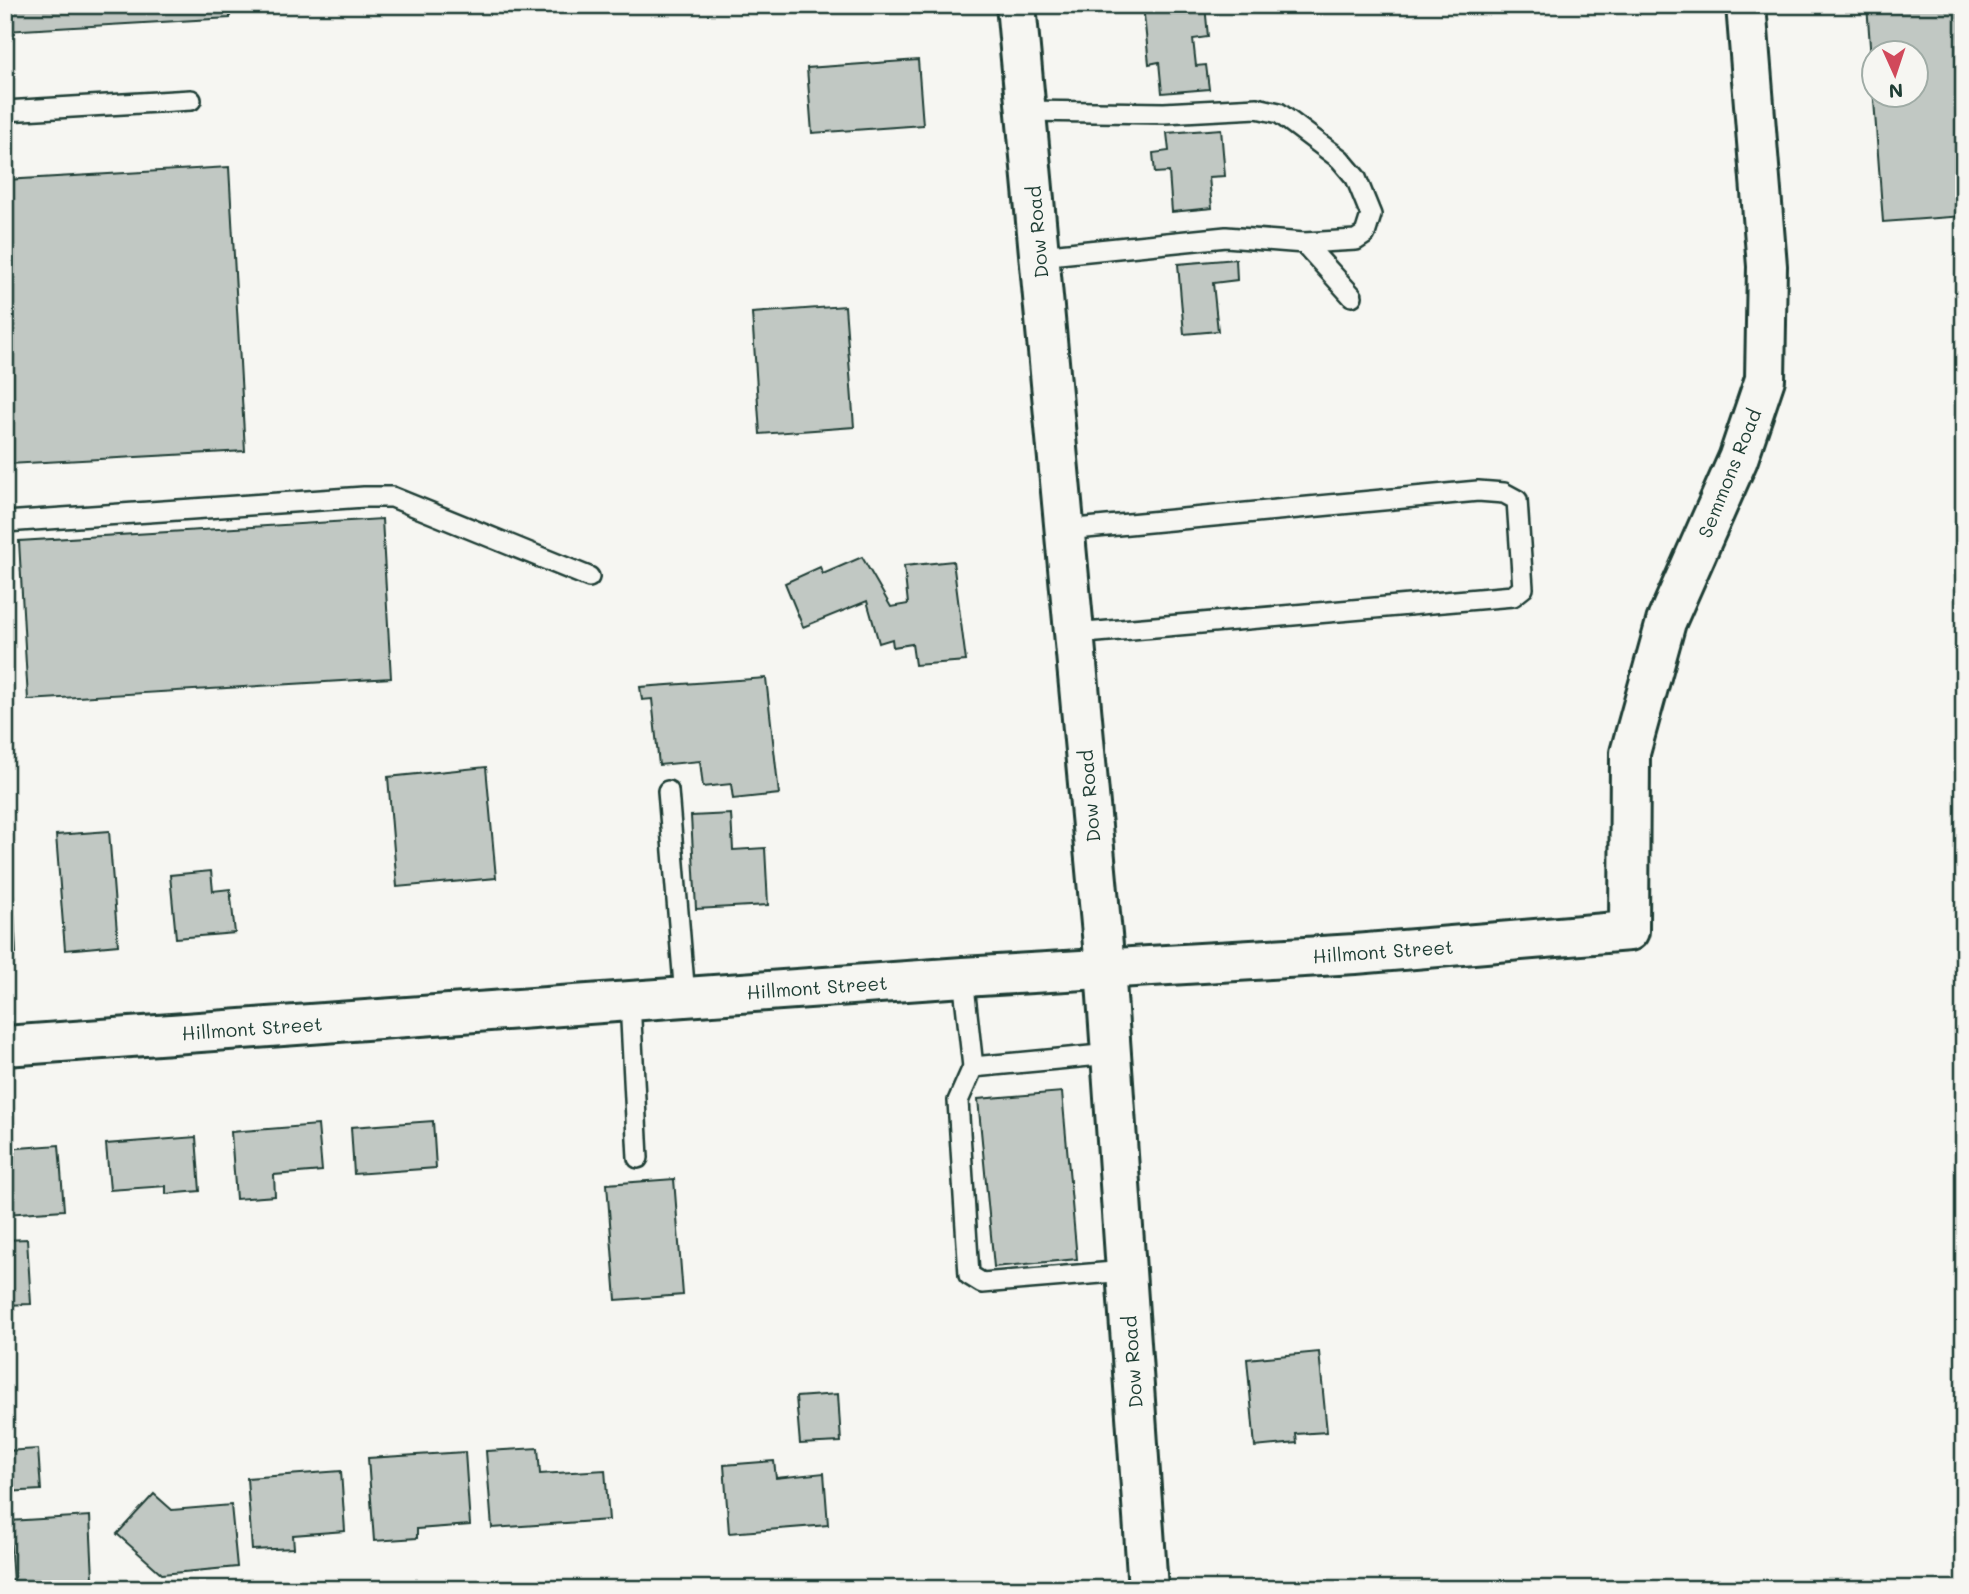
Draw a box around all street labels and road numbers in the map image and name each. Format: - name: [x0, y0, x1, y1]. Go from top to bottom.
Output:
- street label: Dow Road: [1021, 185, 1053, 279]
- street label: Semmons Road: [1692, 405, 1766, 541]
- street label: Dow Road: [1073, 749, 1105, 843]
- street label: Hillmont Street: [1312, 934, 1454, 968]
- street label: Hillmont Street: [746, 970, 888, 1004]
- street label: Hillmont Street: [181, 1011, 323, 1045]
- street label: Dow Road: [1116, 1315, 1148, 1409]

